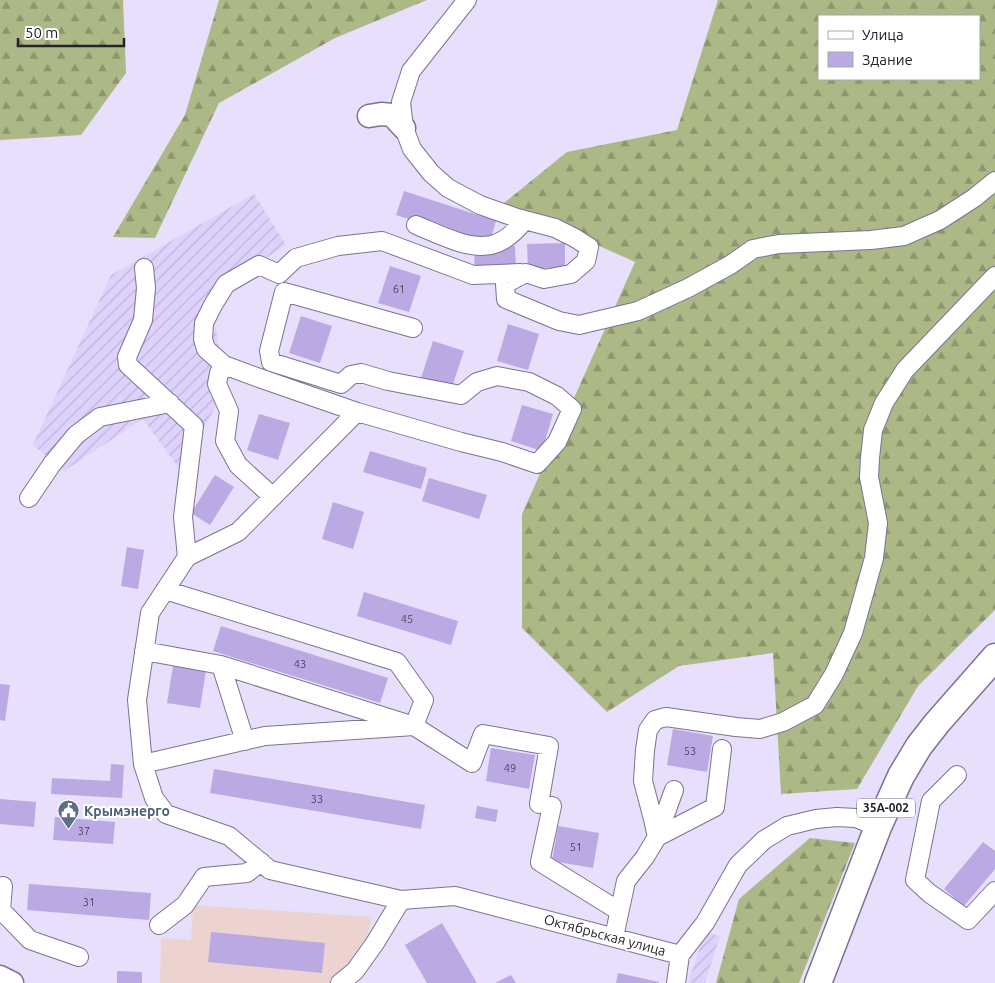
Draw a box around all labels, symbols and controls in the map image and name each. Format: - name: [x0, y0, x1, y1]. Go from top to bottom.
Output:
- scale bar: [18, 15, 124, 47]
- legend: [818, 15, 980, 80]
- text: 50 m: [25, 24, 58, 41]
- text: Улица: [862, 26, 904, 43]
- text: Здание: [862, 51, 913, 68]
- house number: 61: [393, 283, 405, 295]
- house number: 45: [401, 613, 413, 625]
- house number: 43: [294, 658, 306, 670]
- house number: 53: [684, 745, 696, 757]
- house number: 49: [504, 762, 516, 774]
- house number: 33: [311, 793, 323, 805]
- road number: 35А-002: [857, 798, 915, 818]
- public building icon: Крымэнерго: [56, 799, 80, 830]
- place label: Крымэнерго: [84, 803, 170, 819]
- house number: 37: [78, 825, 90, 837]
- house number: 51: [570, 841, 582, 853]
- house number: 31: [83, 896, 95, 908]
- street label: Октябрьская улица: [542, 911, 668, 959]

